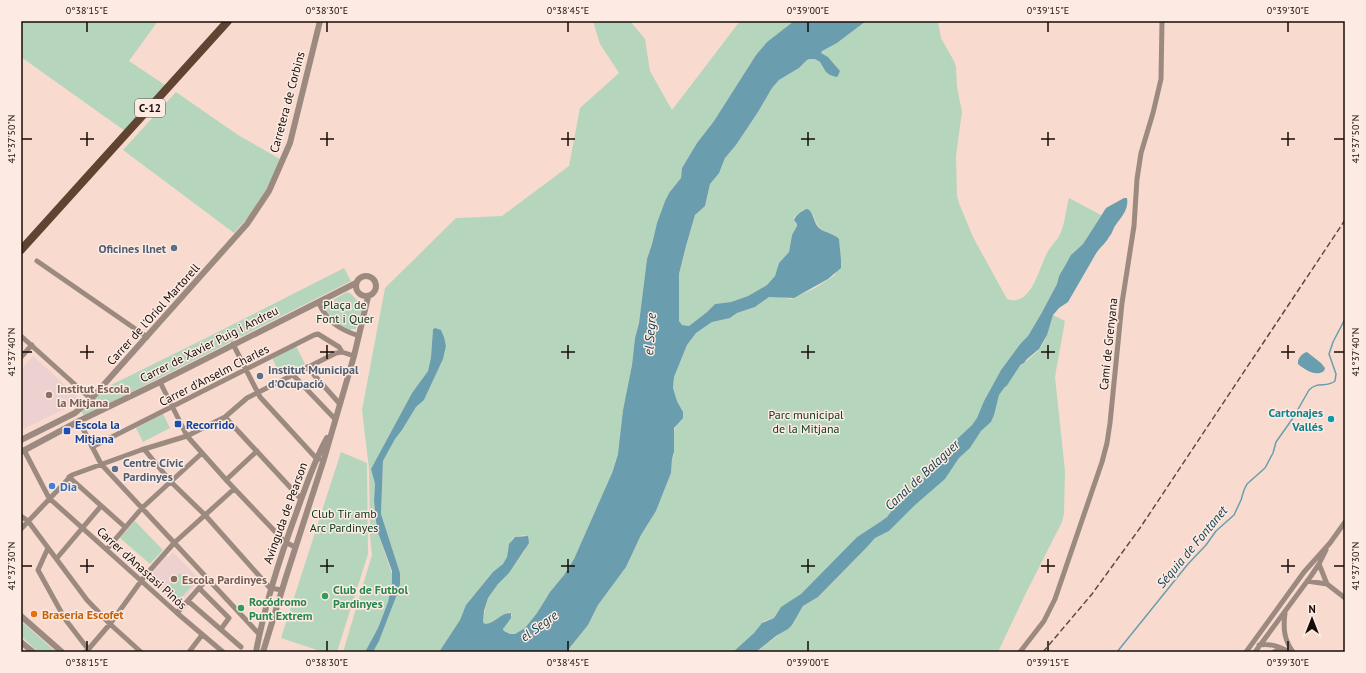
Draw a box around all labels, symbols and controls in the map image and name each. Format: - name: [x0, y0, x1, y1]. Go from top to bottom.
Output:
- text: 0°38'15"E: [66, 4, 108, 17]
- text: 0°38'30"E: [306, 4, 348, 17]
- text: 0°38'45"E: [547, 4, 589, 17]
- text: 0°39'00"E: [787, 4, 829, 17]
- text: 0°39'15"E: [1027, 4, 1069, 17]
- text: 0°39'30"E: [1267, 4, 1309, 17]
- street label: Carretera de Corbins: [266, 50, 308, 154]
- road number: C-12: [135, 99, 165, 117]
- text: 41°37'50"N: [5, 114, 18, 164]
- text: 41°37'50"N: [1349, 114, 1362, 164]
- place label: Oficines Ilnet: [98, 241, 167, 256]
- marker: Oficines Ilnet: [169, 243, 179, 253]
- street label: Carrer de l'Oriol Martorell: [103, 260, 203, 368]
- park label: Plaça de Font i Quer: [316, 297, 374, 326]
- street label: Camí de Grenyana: [1096, 297, 1120, 391]
- street label: Carrer de Xavier Puig i Andreu: [137, 303, 281, 385]
- water label: el Segre: [640, 312, 660, 356]
- text: 41°37'40"N: [5, 327, 18, 377]
- text: 41°37'40"N: [1349, 327, 1362, 377]
- street label: Carrer d'Anselm Charles: [157, 341, 271, 409]
- place label: Institut Municipal d'Ocupació: [268, 362, 359, 391]
- marker: Institut Municipal d'Ocupació: [255, 371, 265, 381]
- place label: Institut Escola la Mitjana: [57, 381, 130, 410]
- marker: Institut Escola la Mitjana: [44, 390, 54, 400]
- place label: Cartonajes Vallés: [1268, 405, 1323, 434]
- park label: Parc municipal de la Mitjana: [768, 407, 844, 436]
- marker: Cartonajes Vallés: [1326, 414, 1336, 424]
- place label: Escola la Mitjana: [75, 417, 120, 446]
- place label: Recorrido: [186, 417, 235, 432]
- marker: Recorrido: [173, 419, 183, 429]
- marker: Escola la Mitjana: [62, 426, 72, 436]
- water label: Canal de Balaguer: [881, 436, 963, 514]
- place label: Centre Cívic Pardinyes: [123, 455, 183, 484]
- street label: Avinguda de Pearson: [260, 460, 310, 566]
- marker: Centre Cívic Pardinyes: [110, 464, 120, 474]
- place label: Dia: [60, 479, 77, 494]
- marker: Dia: [47, 481, 57, 491]
- water label: Séquia de Fontanet: [1153, 502, 1232, 592]
- park label: Club Tir amb Arc Pardinyes: [310, 506, 378, 535]
- street label: Carrer d'Anastasi Pinós: [94, 524, 190, 612]
- text: 41°37'30"N: [5, 541, 18, 591]
- text: 41°37'30"N: [1349, 541, 1362, 591]
- place label: Escola Pardinyes: [182, 572, 267, 587]
- marker: Escola Pardinyes: [169, 574, 179, 584]
- place label: Club de Futbol Pardinyes: [333, 582, 408, 611]
- marker: Club de Futbol Pardinyes: [320, 591, 330, 601]
- place label: Rocódromo Punt Extrem: [249, 594, 313, 623]
- north arrow: [1292, 599, 1332, 639]
- text: N: [1308, 602, 1316, 616]
- marker: Rocódromo Punt Extrem: [236, 603, 246, 613]
- place label: Braseria Escofet: [42, 607, 124, 622]
- water label: el Segre: [517, 607, 561, 645]
- marker: Braseria Escofet: [29, 609, 39, 619]
- text: 0°38'15"E: [66, 656, 108, 669]
- text: 0°38'30"E: [306, 656, 348, 669]
- text: 0°38'45"E: [547, 656, 589, 669]
- text: 0°39'00"E: [787, 656, 829, 669]
- text: 0°39'15"E: [1027, 656, 1069, 669]
- text: 0°39'30"E: [1267, 656, 1309, 669]

